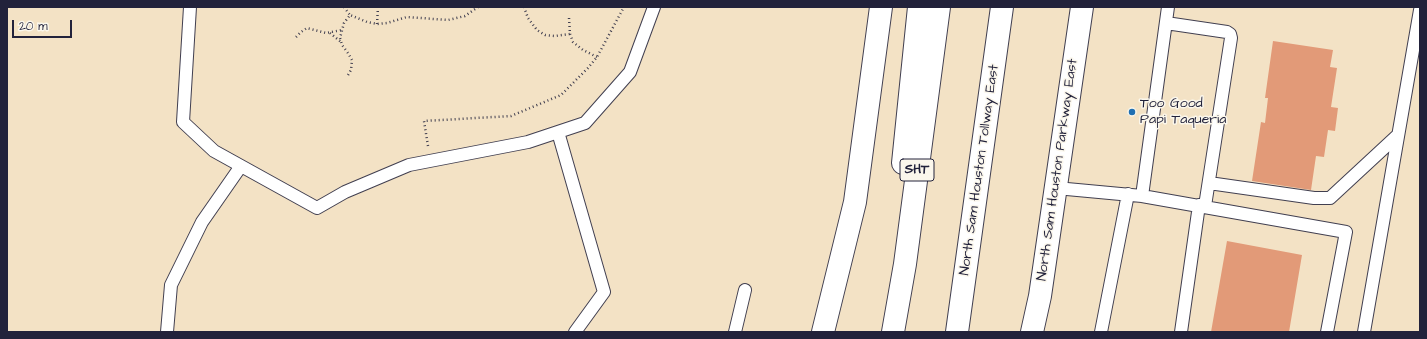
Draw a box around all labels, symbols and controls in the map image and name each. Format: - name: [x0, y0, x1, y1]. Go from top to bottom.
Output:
- scale bar: [14, 12, 74, 38]
- text: 20 m: [19, 18, 48, 35]
- street label: North Sam Houston Parkway East: [1034, 58, 1082, 282]
- street label: North Sam Houston Tollway East: [957, 64, 1003, 276]
- place label: Too Good Papi Taqueria: [1140, 96, 1226, 128]
- marker: Too Good Papi Taqueria: [1127, 107, 1137, 117]
- road number: SHT: [900, 159, 934, 181]

